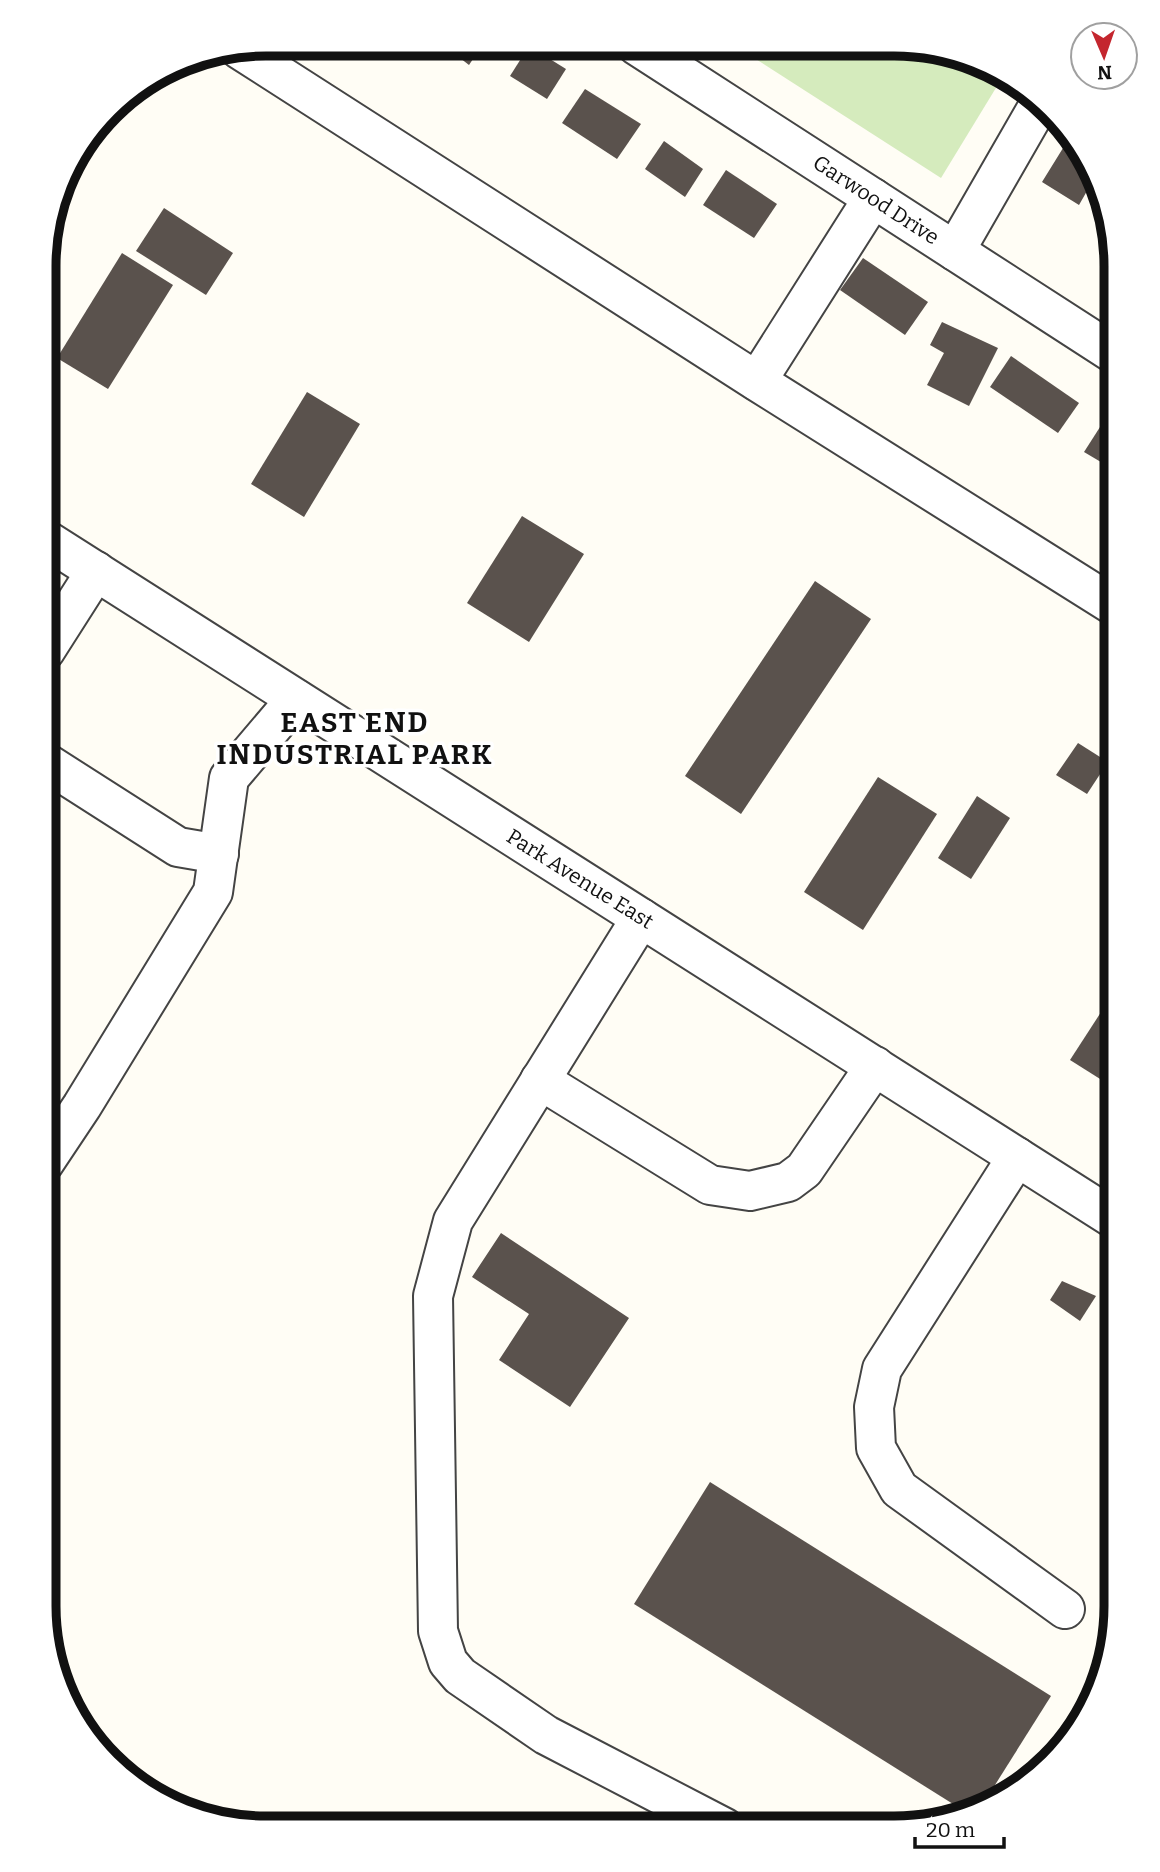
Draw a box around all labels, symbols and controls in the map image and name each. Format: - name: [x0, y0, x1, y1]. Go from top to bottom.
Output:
- north arrow: [1069, 21, 1139, 91]
- text: N: [1097, 61, 1112, 84]
- street label: Garwood Drive: [808, 150, 944, 250]
- district label: EAST END INDUSTRIAL PARK: [216, 706, 494, 771]
- street label: Park Avenue East: [502, 823, 659, 935]
- scale bar: [915, 1806, 1004, 1850]
- text: 20 m: [926, 1817, 975, 1843]

